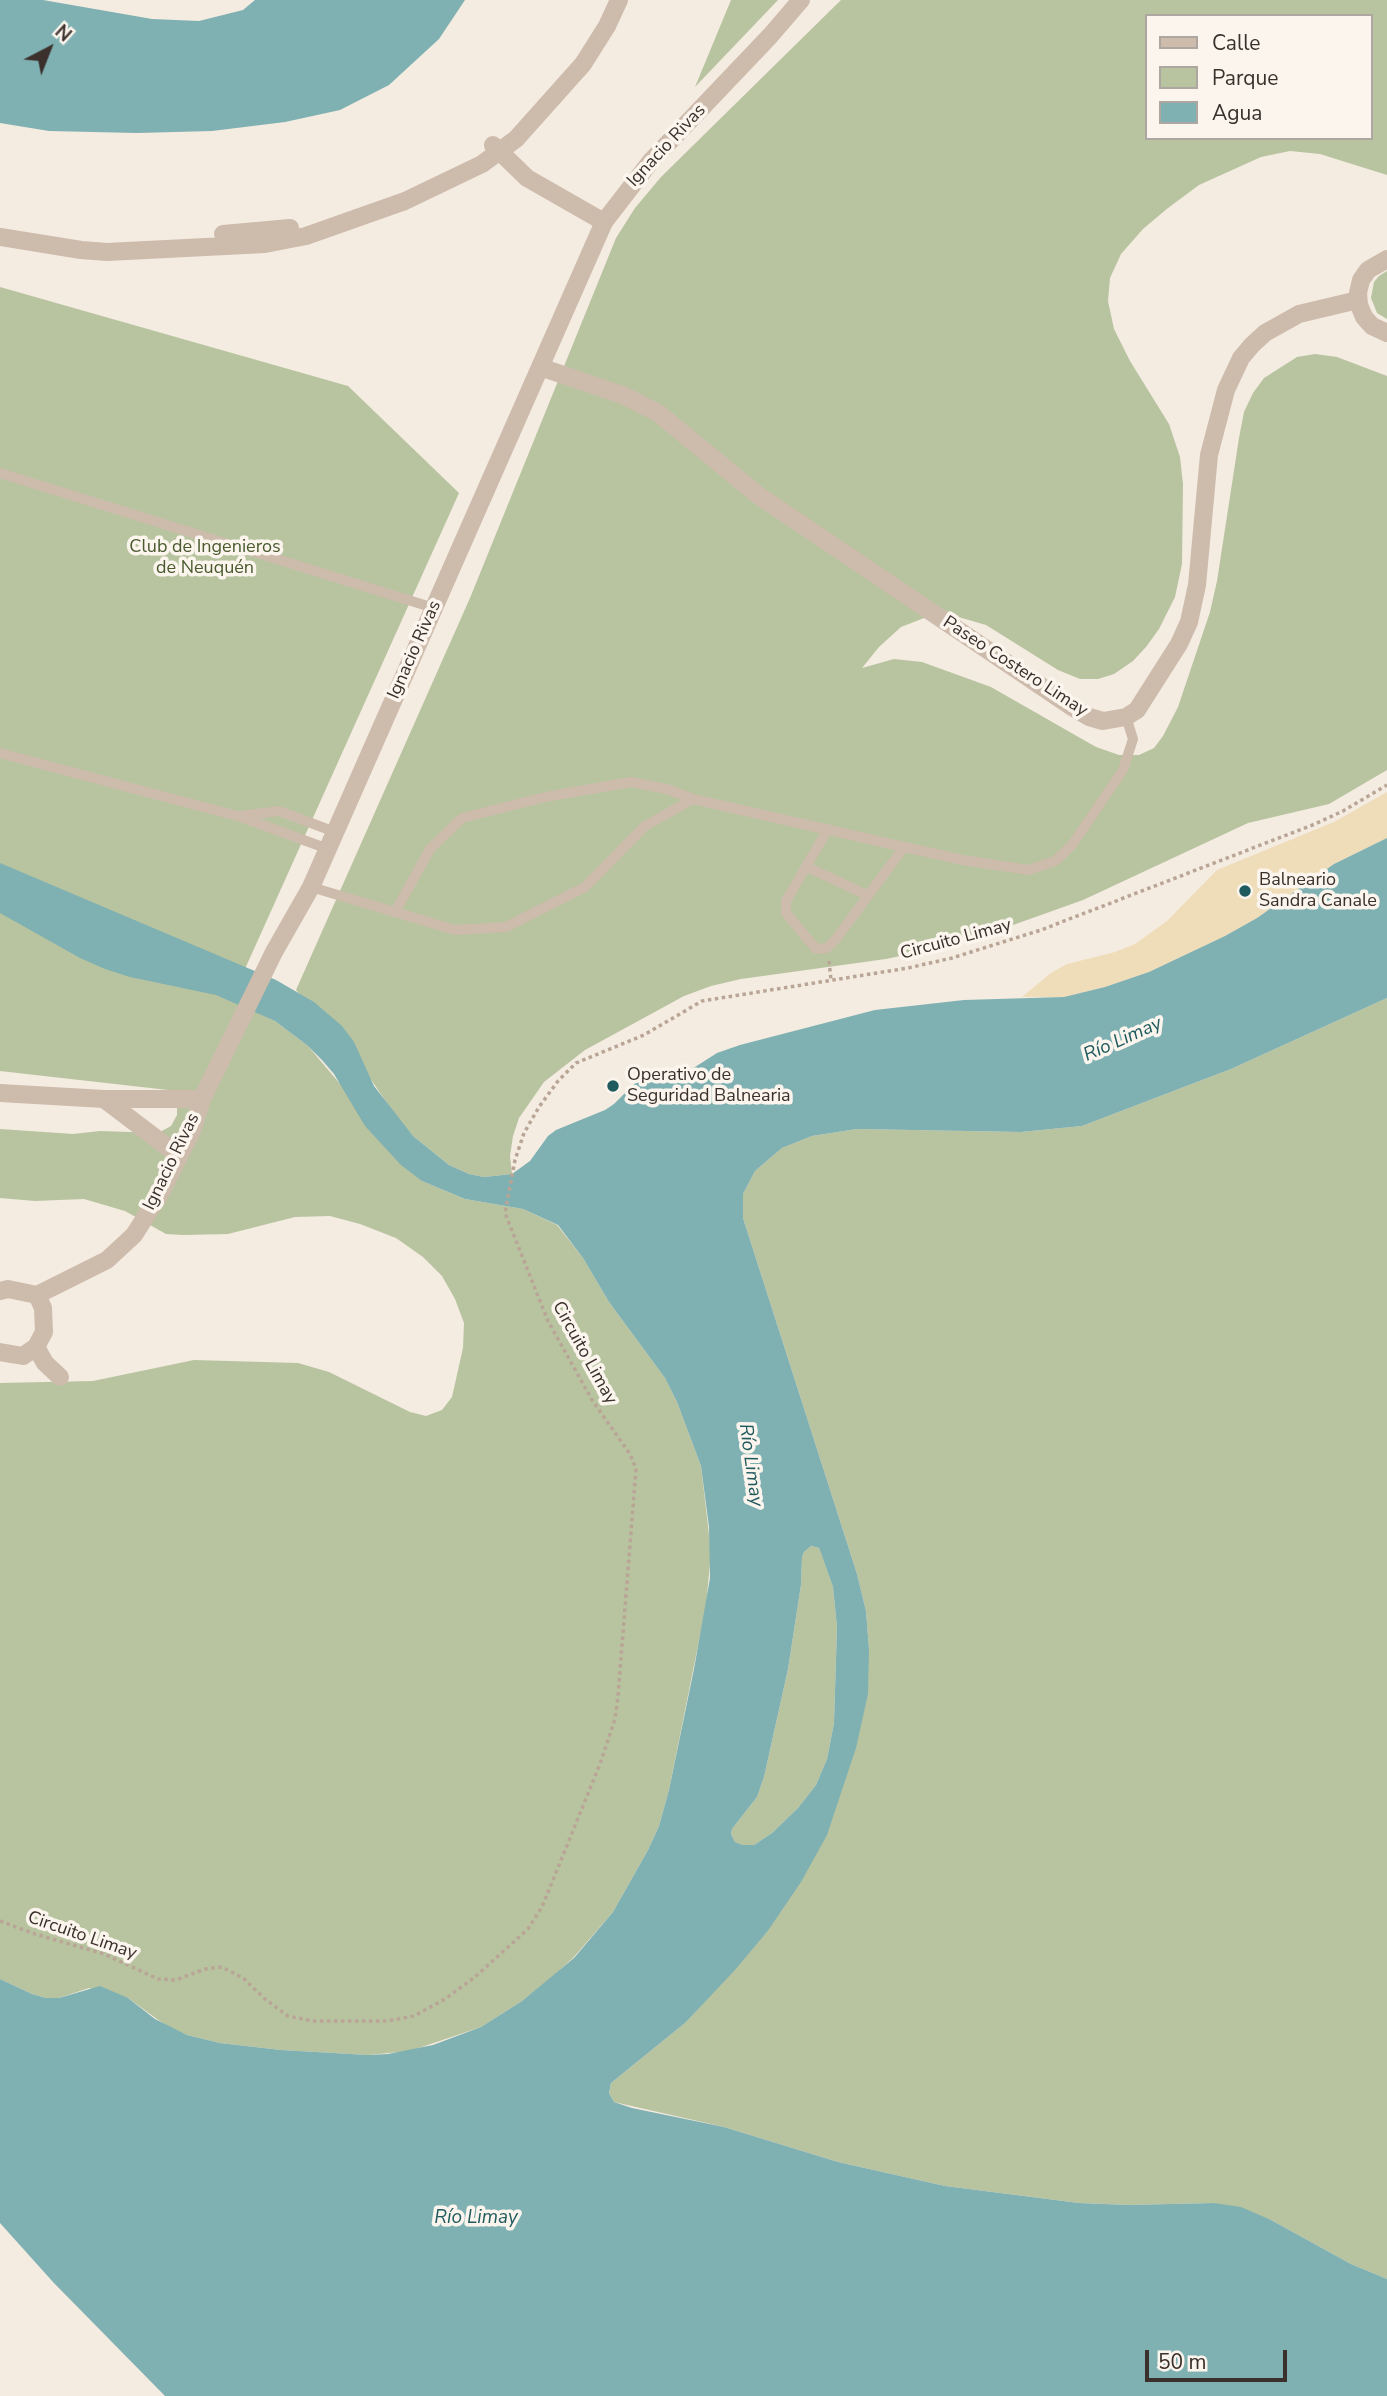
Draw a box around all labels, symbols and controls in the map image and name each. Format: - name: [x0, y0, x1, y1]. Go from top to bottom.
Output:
- north arrow: [14, 14, 84, 84]
- legend: [1146, 14, 1373, 140]
- text: N: [49, 19, 77, 48]
- text: Calle: [1212, 29, 1260, 57]
- text: Parque: [1212, 64, 1279, 92]
- text: Agua: [1212, 99, 1262, 127]
- street label: Ignacio Rivas: [623, 100, 711, 192]
- park label: Club de Ingenieros de Neuquén: [129, 537, 281, 580]
- street label: Ignacio Rivas: [384, 597, 446, 703]
- street label: Paseo Costero Limay: [939, 612, 1091, 722]
- place label: Balneario Sandra Canale: [1259, 870, 1377, 912]
- marker: Balneario Sandra Canale: [1237, 883, 1253, 899]
- street label: Circuito Limay: [898, 915, 1014, 965]
- water label: Río Limay: [1080, 1013, 1166, 1067]
- place label: Operativo de Seguridad Balnearia: [627, 1065, 791, 1108]
- marker: Operativo de Seguridad Balnearia: [605, 1078, 621, 1094]
- street label: Ignacio Rivas: [139, 1110, 205, 1214]
- street label: Circuito Limay: [547, 1298, 621, 1408]
- water label: Río Limay: [733, 1422, 767, 1508]
- street label: Circuito Limay: [25, 1907, 139, 1965]
- water label: Río Limay: [434, 2207, 518, 2229]
- scale bar: [1149, 2336, 1291, 2380]
- text: 50 m: [1158, 2348, 1207, 2376]

